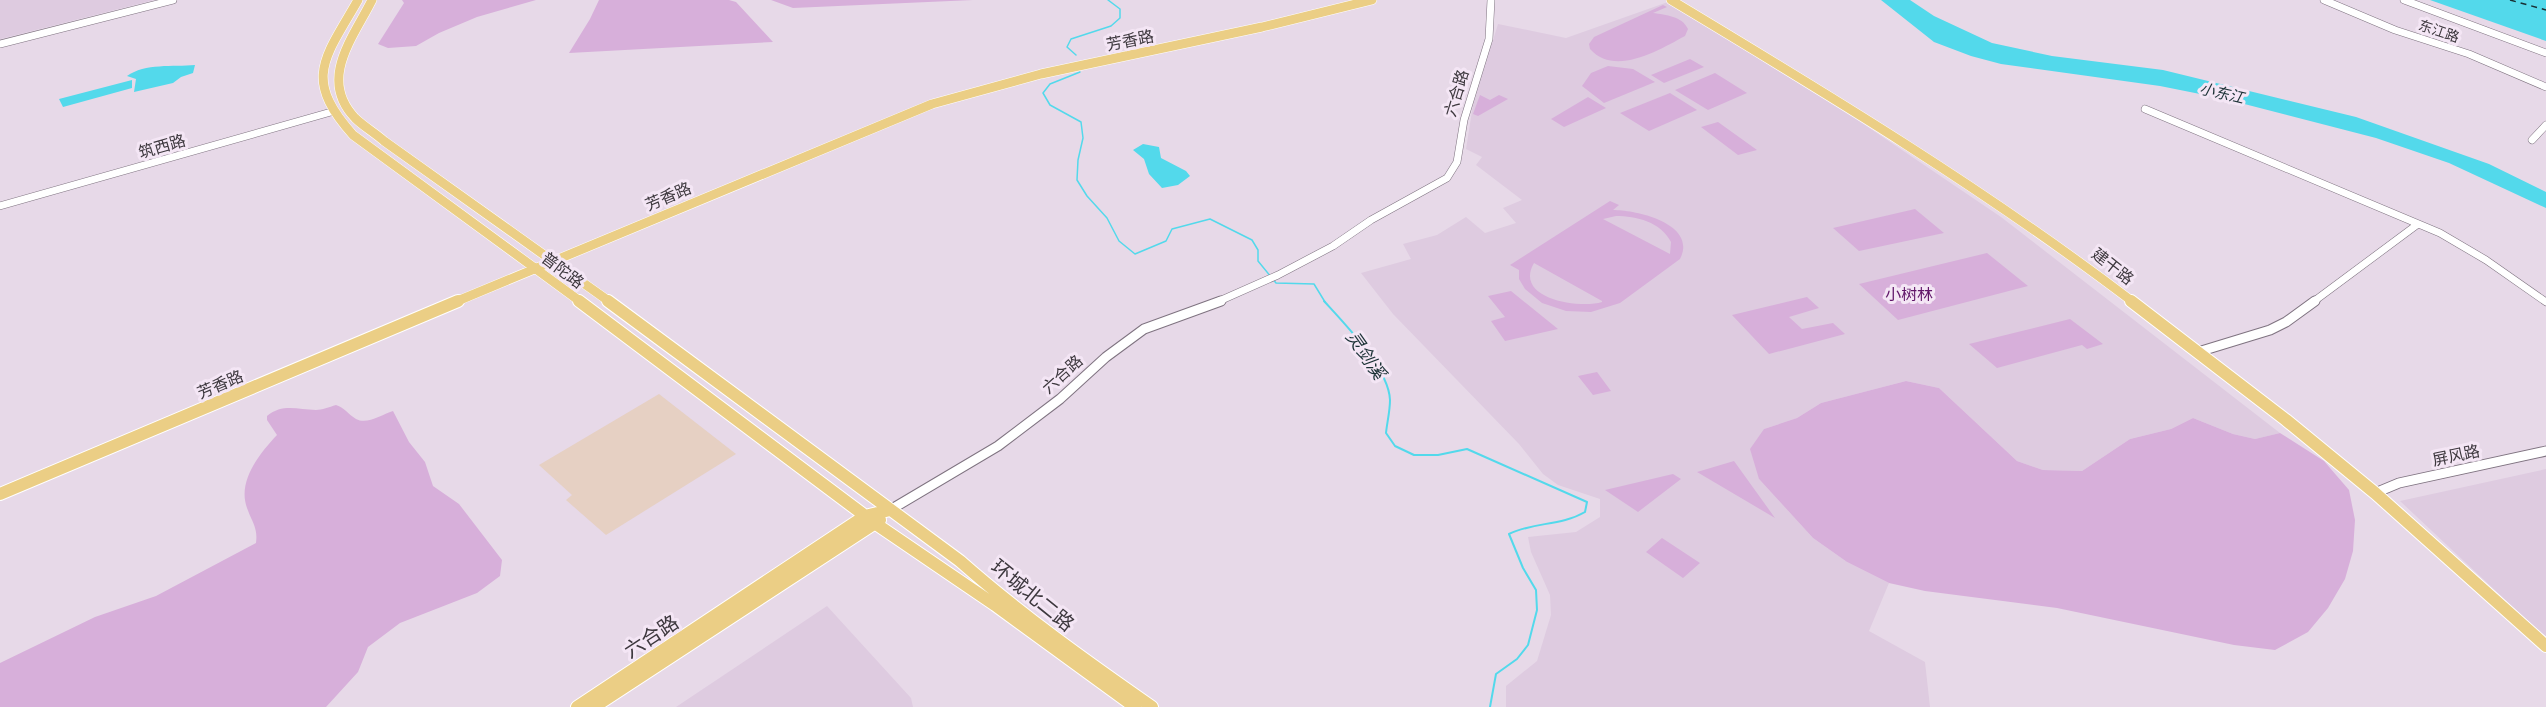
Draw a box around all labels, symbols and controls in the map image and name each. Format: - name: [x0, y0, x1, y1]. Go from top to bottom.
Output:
- street label: 东江路: [2416, 16, 2462, 46]
- street label: 芳香路: [1105, 26, 1155, 54]
- street label: 六合路: [1439, 67, 1473, 119]
- water label: 小东江: [2198, 79, 2248, 108]
- street label: 筑西路: [136, 130, 188, 162]
- street label: 芳香路: [642, 177, 694, 215]
- street label: 建干路: [2088, 243, 2138, 289]
- street label: 普陀路: [538, 248, 588, 292]
- park label: 小树林: [1885, 284, 1933, 304]
- water label: 灵剑溪: [1341, 326, 1392, 385]
- street label: 六合路: [1037, 351, 1087, 397]
- street label: 芳香路: [194, 365, 246, 403]
- street label: 屏风路: [2430, 440, 2482, 470]
- street label: 环城北二路: [986, 554, 1080, 636]
- street label: 六合路: [619, 609, 683, 663]

